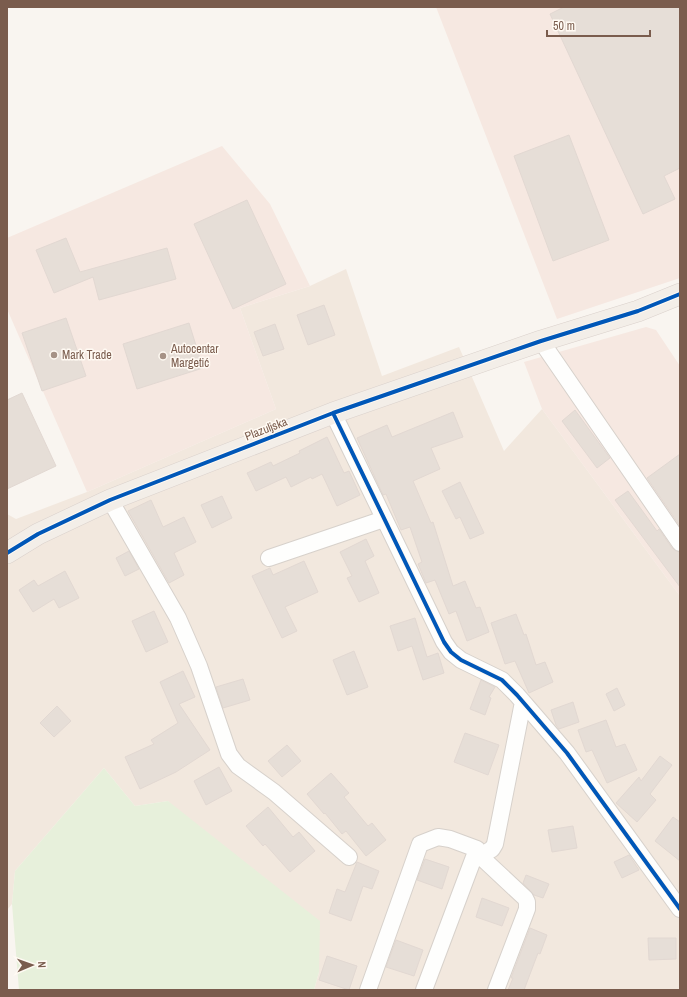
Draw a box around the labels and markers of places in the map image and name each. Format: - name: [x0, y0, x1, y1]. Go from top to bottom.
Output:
- place label: Autocentar Margetić: [170, 341, 219, 371]
- place label: Mark Trade: [62, 347, 112, 363]
- marker: Mark Trade: [49, 350, 59, 360]
- marker: Autocentar Margetić: [158, 351, 168, 361]

